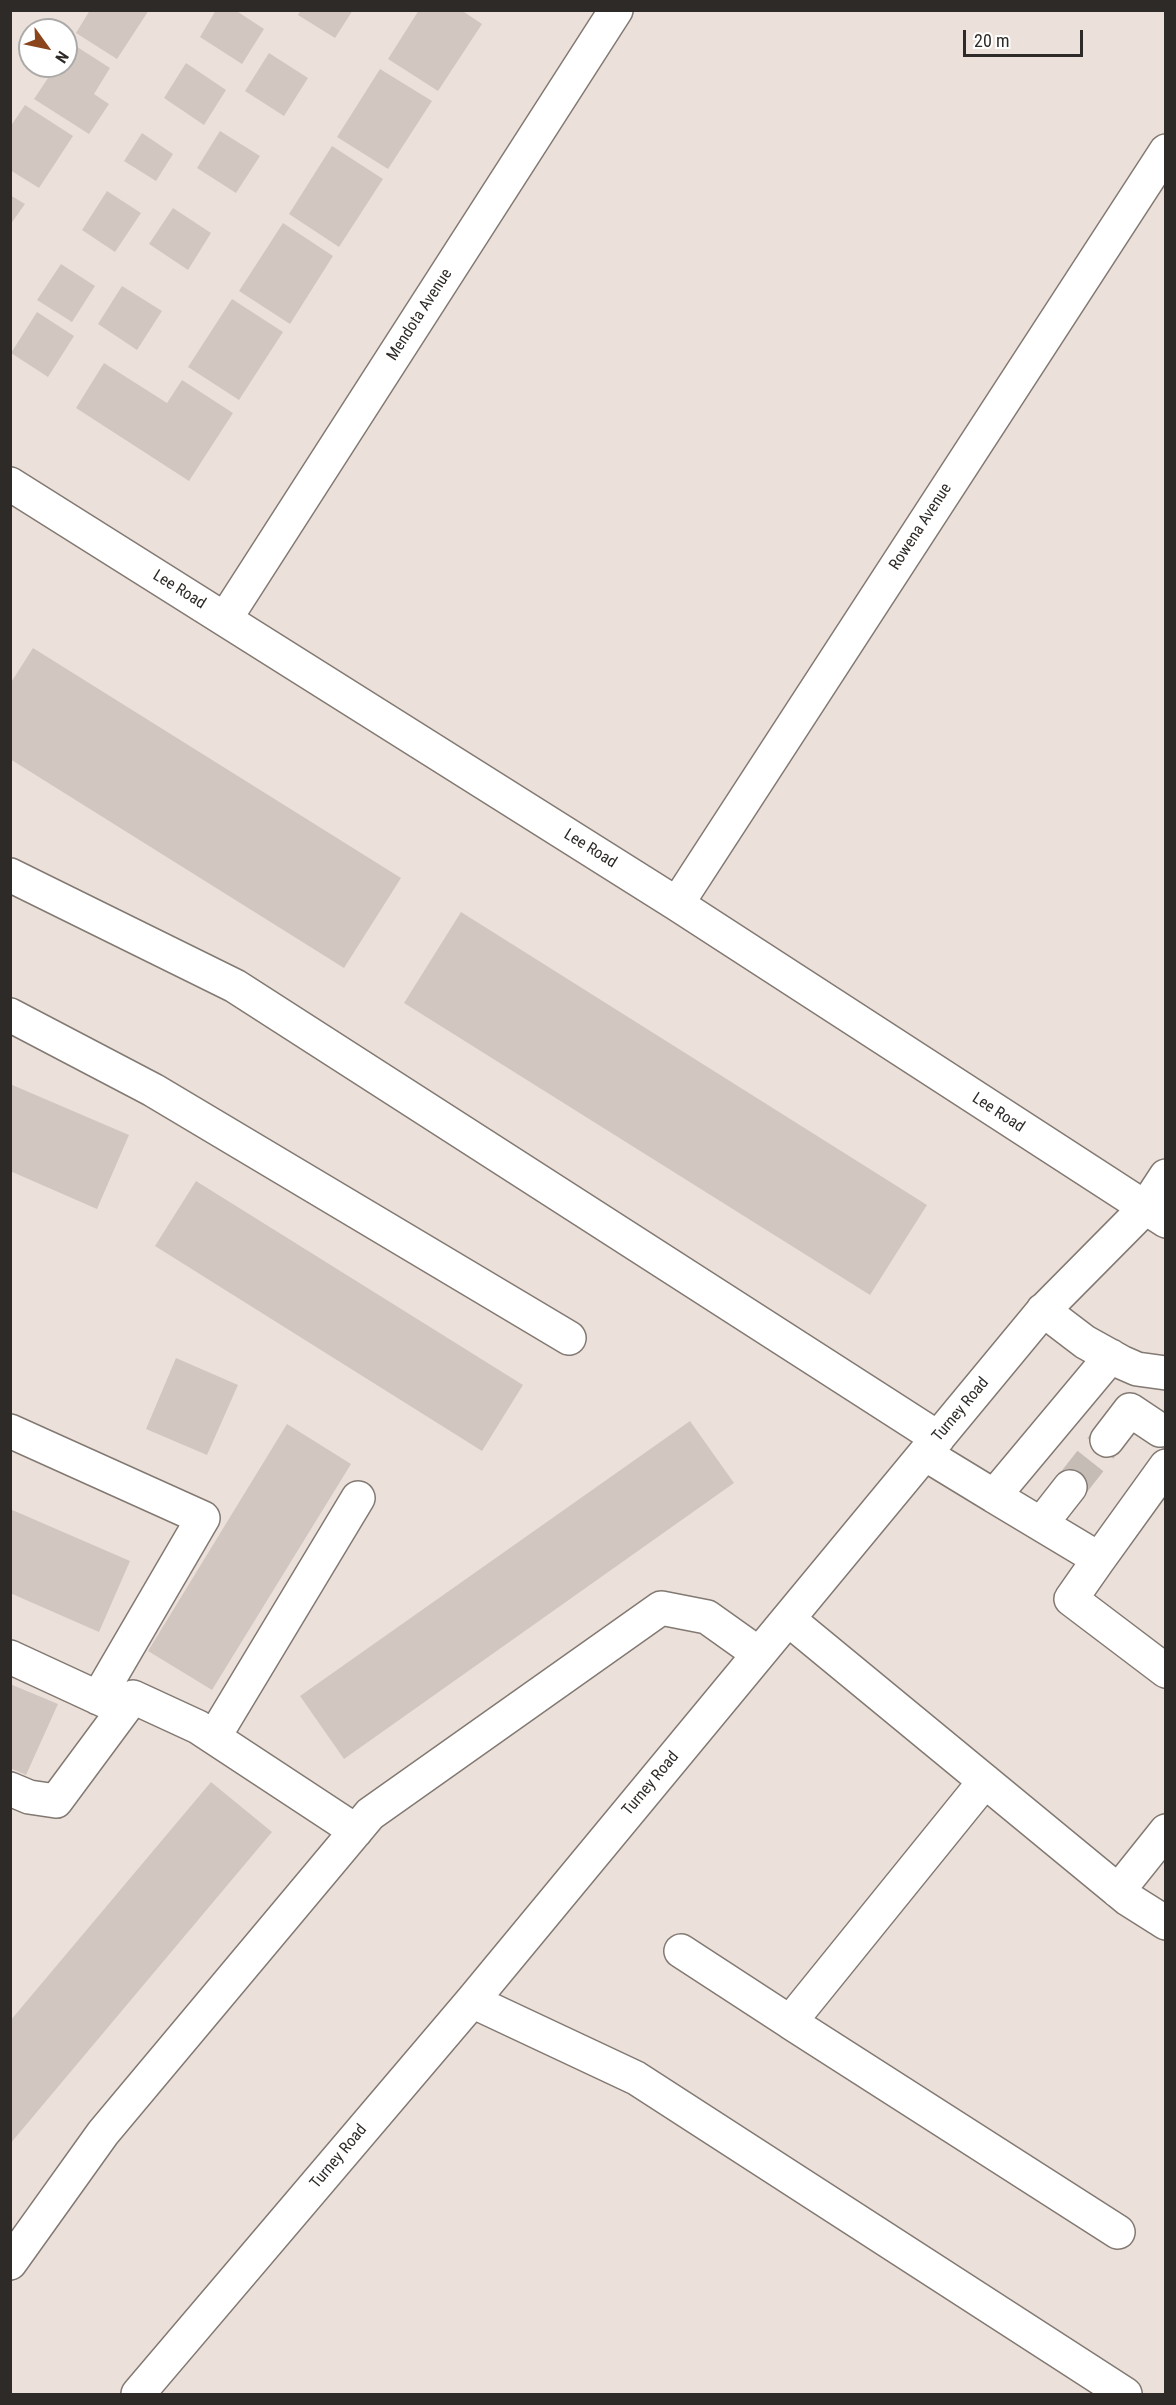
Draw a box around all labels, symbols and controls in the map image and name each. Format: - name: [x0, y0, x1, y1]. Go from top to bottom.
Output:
- north arrow: [18, 18, 78, 78]
- scale bar: [966, 18, 1086, 56]
- text: 20 m: [974, 30, 1009, 51]
- text: N: [51, 48, 72, 66]
- street label: Mendota Avenue: [383, 266, 457, 364]
- street label: Rowena Avenue: [886, 480, 956, 574]
- street label: Lee Road: [149, 566, 209, 614]
- street label: Lee Road: [560, 825, 620, 873]
- street label: Lee Road: [968, 1089, 1028, 1137]
- street label: Turney Road: [929, 1374, 993, 1446]
- street label: Turney Road: [619, 1748, 683, 1820]
- street label: Turney Road: [307, 2121, 371, 2193]

